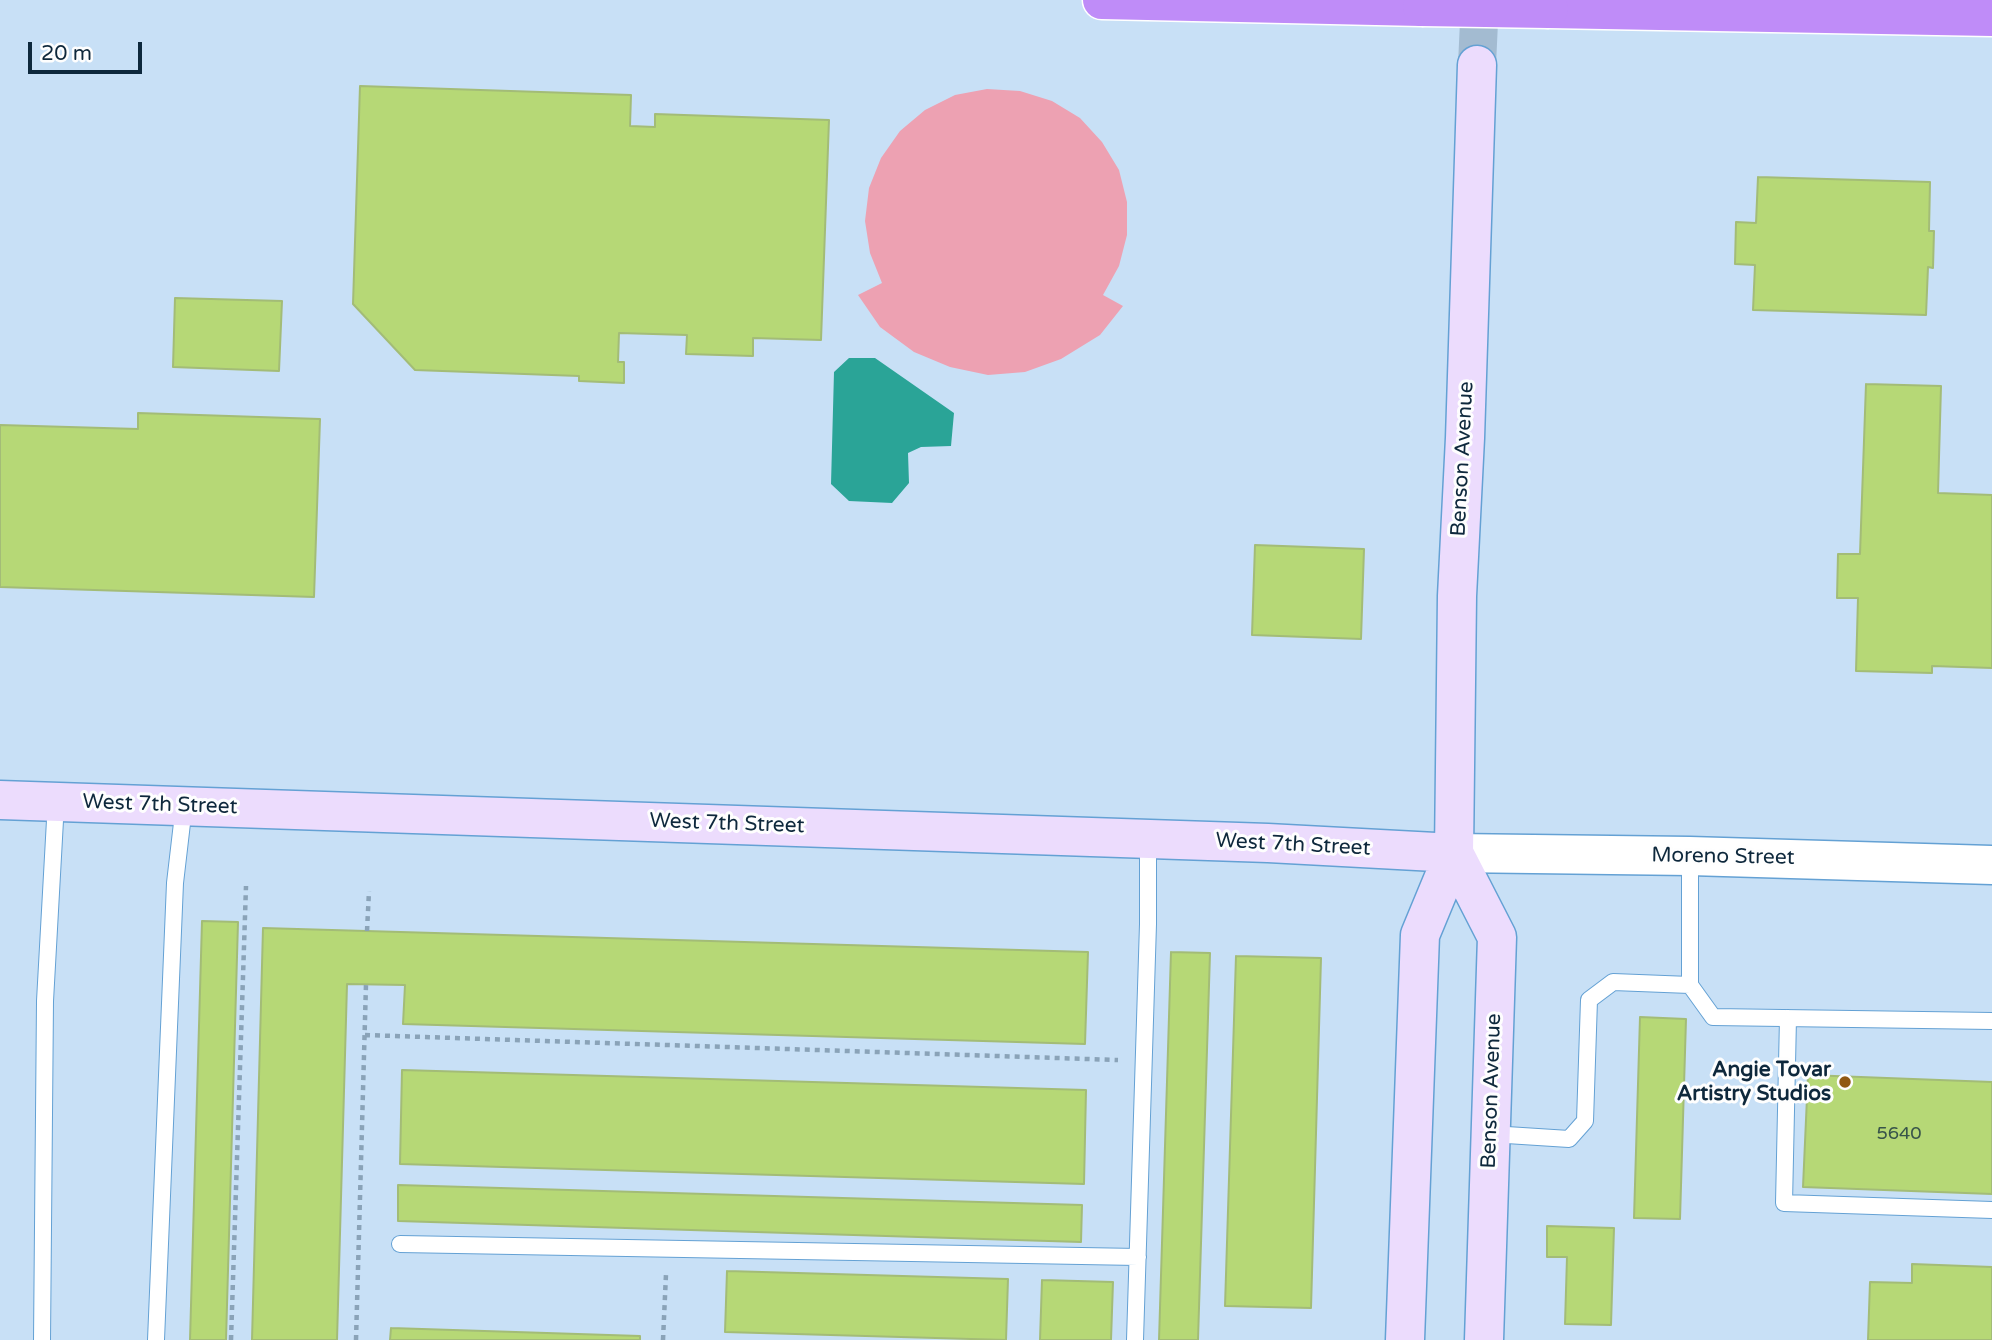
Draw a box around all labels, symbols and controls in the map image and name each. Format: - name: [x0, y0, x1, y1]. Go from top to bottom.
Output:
- scale bar: [32, 28, 145, 72]
- text: 20 m: [41, 41, 92, 66]
- street label: Benson Avenue: [1446, 381, 1480, 537]
- street label: West 7th Street: [82, 790, 238, 820]
- street label: West 7th Street: [649, 809, 805, 839]
- street label: West 7th Street: [1215, 828, 1371, 862]
- street label: Moreno Street: [1651, 843, 1795, 871]
- street label: Benson Avenue: [1477, 1013, 1507, 1169]
- place label: Angie Tovar Artistry Studios: [1677, 1057, 1831, 1107]
- marker: Angie Tovar Artistry Studios: [1837, 1074, 1853, 1090]
- house number: 5640: [1876, 1123, 1922, 1145]

